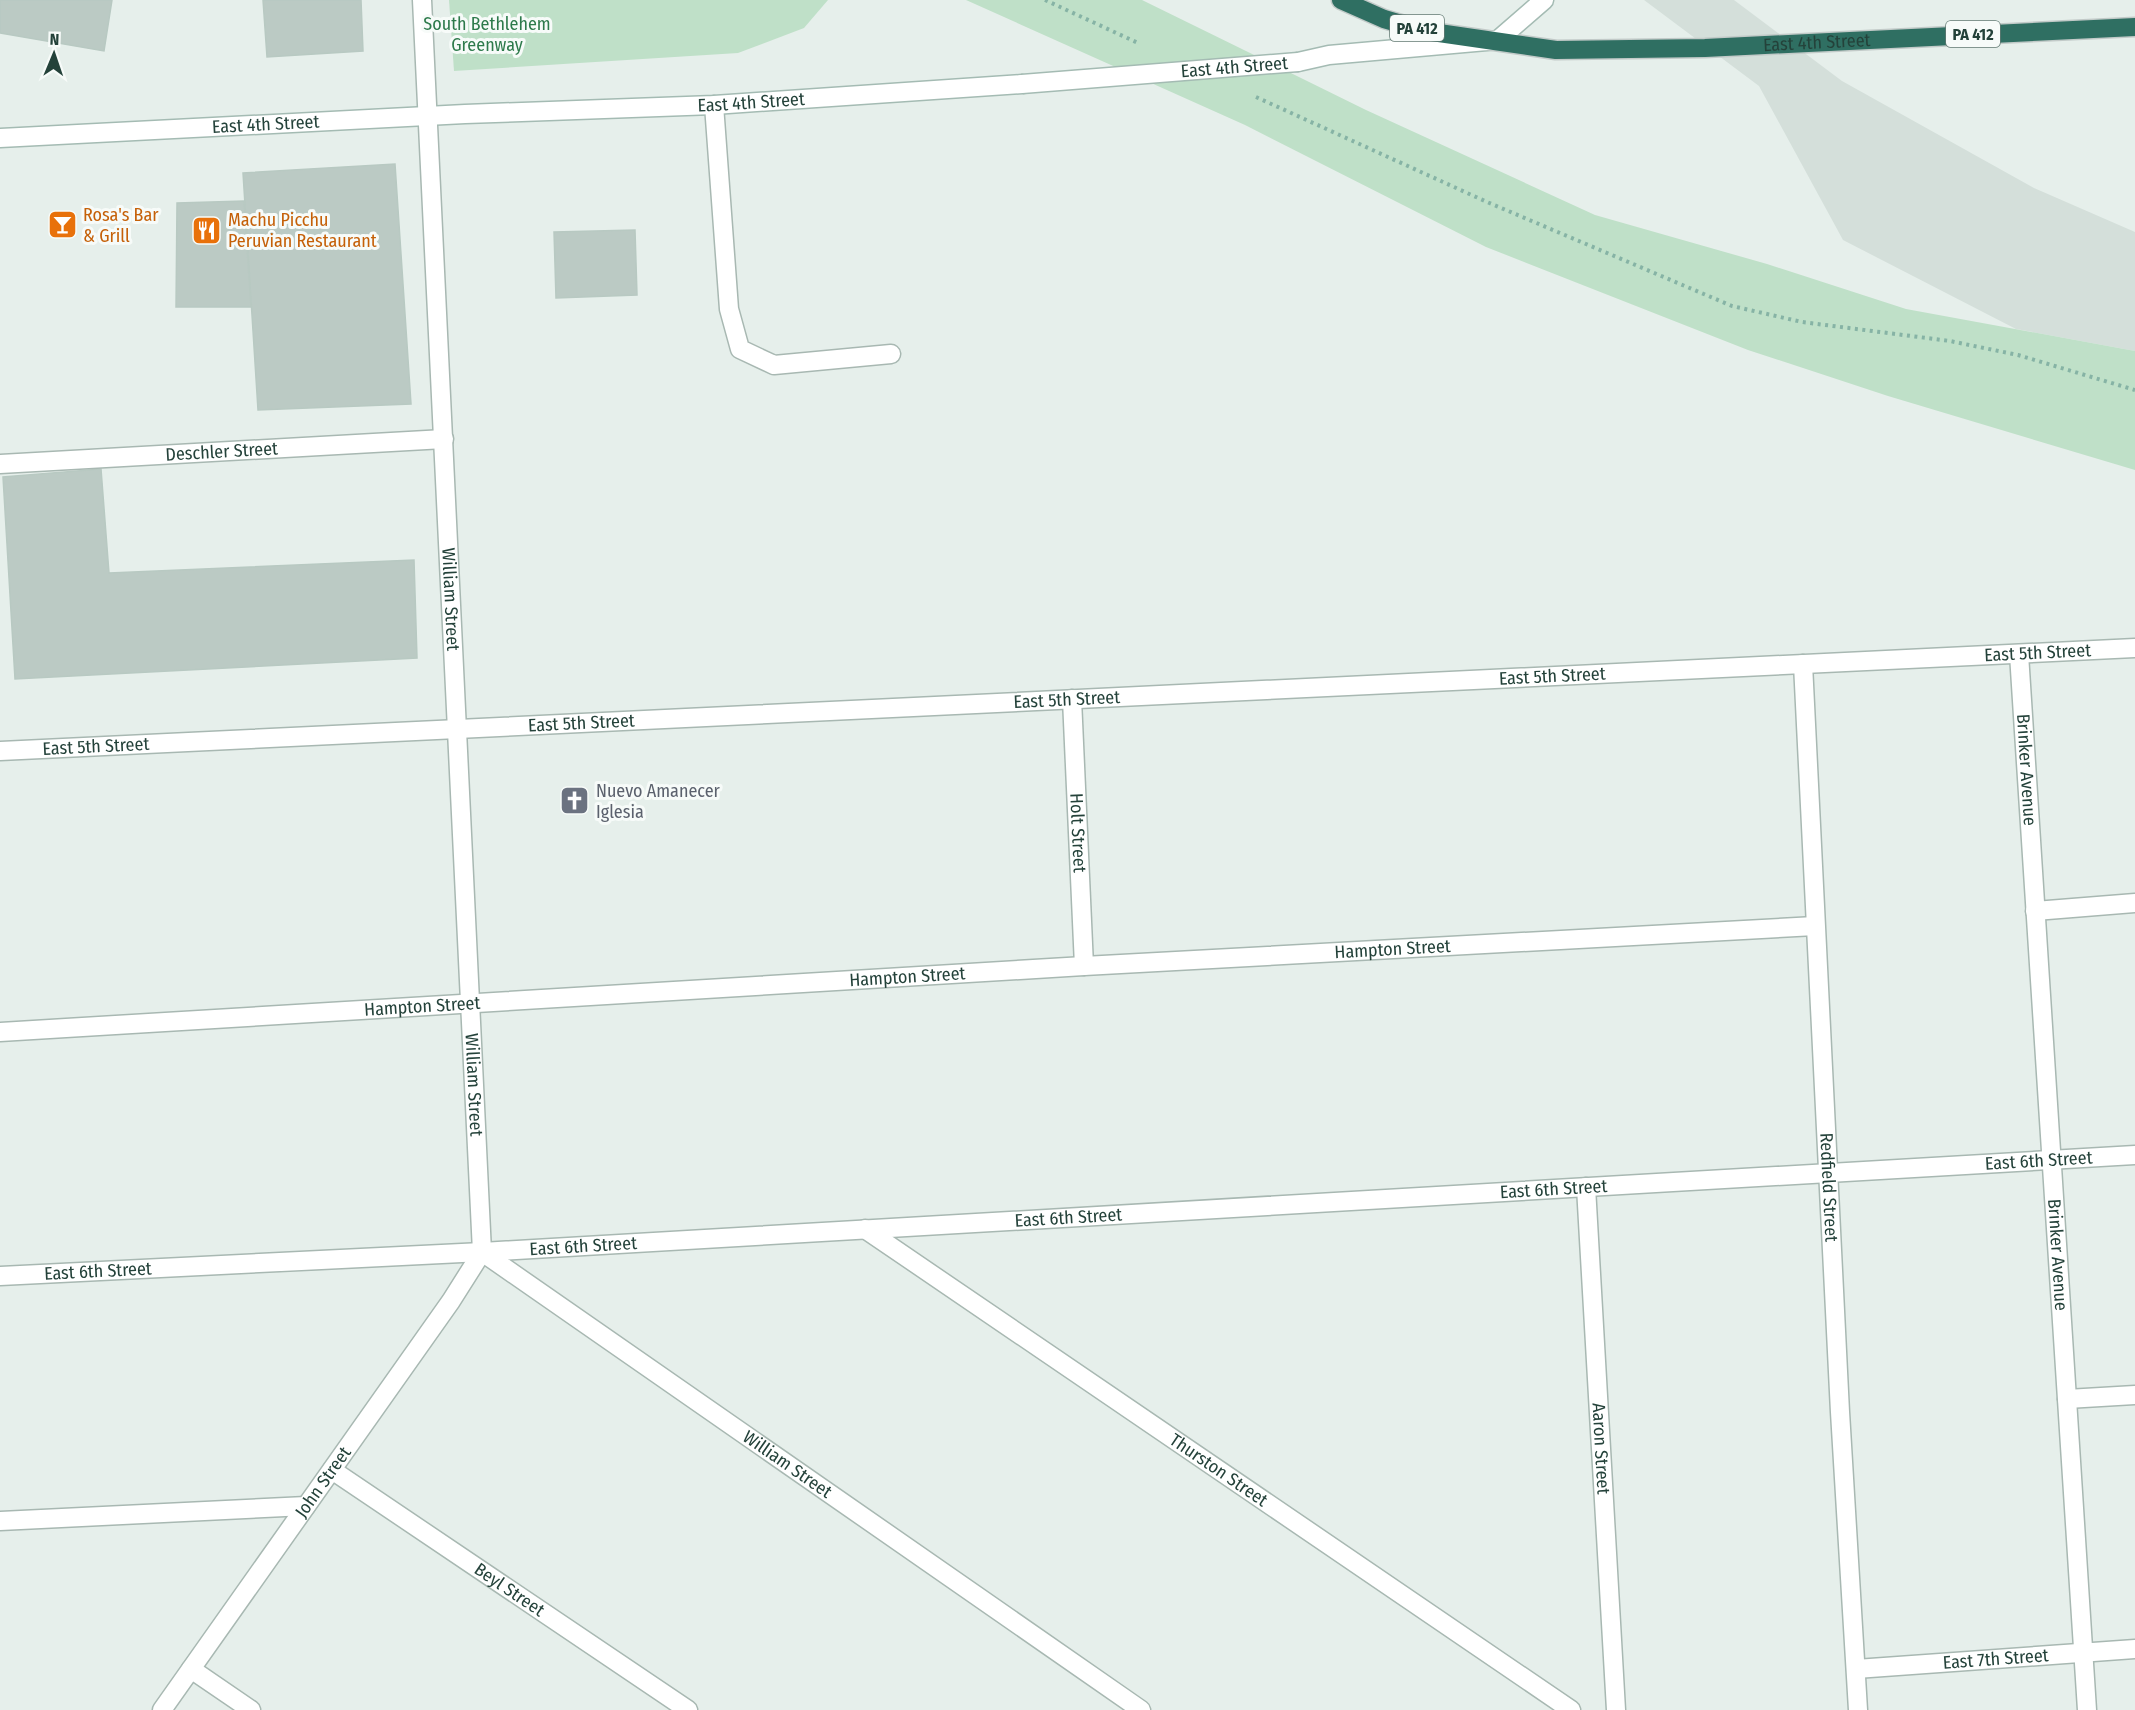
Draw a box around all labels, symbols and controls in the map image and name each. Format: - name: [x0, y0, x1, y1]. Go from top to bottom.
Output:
- park label: South Bethlehem Greenway: [423, 13, 551, 56]
- road number: PA 412: [1390, 15, 1444, 41]
- road number: PA 412: [1946, 21, 2000, 47]
- north arrow: [24, 24, 84, 84]
- street label: East 4th Street: [1763, 29, 1871, 56]
- text: N: [49, 30, 60, 49]
- street label: East 4th Street: [1180, 52, 1289, 82]
- street label: East 4th Street: [697, 88, 806, 117]
- street label: East 4th Street: [211, 111, 320, 138]
- place label: Rosa's Bar & Grill: [83, 204, 159, 247]
- bar icon: Rosa's Bar & Grill: [46, 209, 78, 241]
- place label: Machu Picchu Peruvian Restaurant: [228, 209, 377, 252]
- restaurant icon: Machu Picchu Peruvian Restaurant: [191, 214, 223, 246]
- street label: Deschler Street: [165, 437, 279, 466]
- street label: William Street: [437, 547, 464, 652]
- street label: East 5th Street: [1984, 639, 2092, 666]
- street label: East 5th Street: [1498, 663, 1606, 690]
- street label: East 5th Street: [1013, 686, 1121, 713]
- street label: East 5th Street: [527, 709, 635, 737]
- street label: Brinker Avenue: [2012, 713, 2041, 826]
- street label: East 5th Street: [42, 733, 150, 760]
- place label: Nuevo Amanecer Iglesia: [596, 780, 721, 823]
- church icon: Nuevo Amanecer Iglesia: [559, 785, 591, 817]
- street label: Holt Street: [1065, 793, 1091, 873]
- street label: Hampton Street: [1334, 935, 1451, 963]
- street label: Hampton Street: [849, 962, 966, 991]
- street label: Hampton Street: [364, 992, 481, 1021]
- street label: William Street: [461, 1033, 487, 1137]
- street label: Redfield Street: [1815, 1132, 1843, 1243]
- street label: East 6th Street: [1984, 1147, 2093, 1175]
- street label: East 6th Street: [1499, 1175, 1608, 1203]
- street label: Brinker Avenue: [2043, 1198, 2072, 1311]
- street label: East 6th Street: [1014, 1203, 1123, 1232]
- street label: East 6th Street: [529, 1232, 638, 1260]
- street label: East 6th Street: [44, 1257, 152, 1285]
- street label: Aaron Street: [1587, 1402, 1615, 1495]
- street label: William Street: [739, 1426, 836, 1503]
- street label: Thurston Street: [1165, 1429, 1272, 1511]
- street label: John Street: [290, 1442, 356, 1522]
- street label: Beyl Street: [470, 1558, 549, 1621]
- street label: East 7th Street: [1942, 1644, 2049, 1674]

